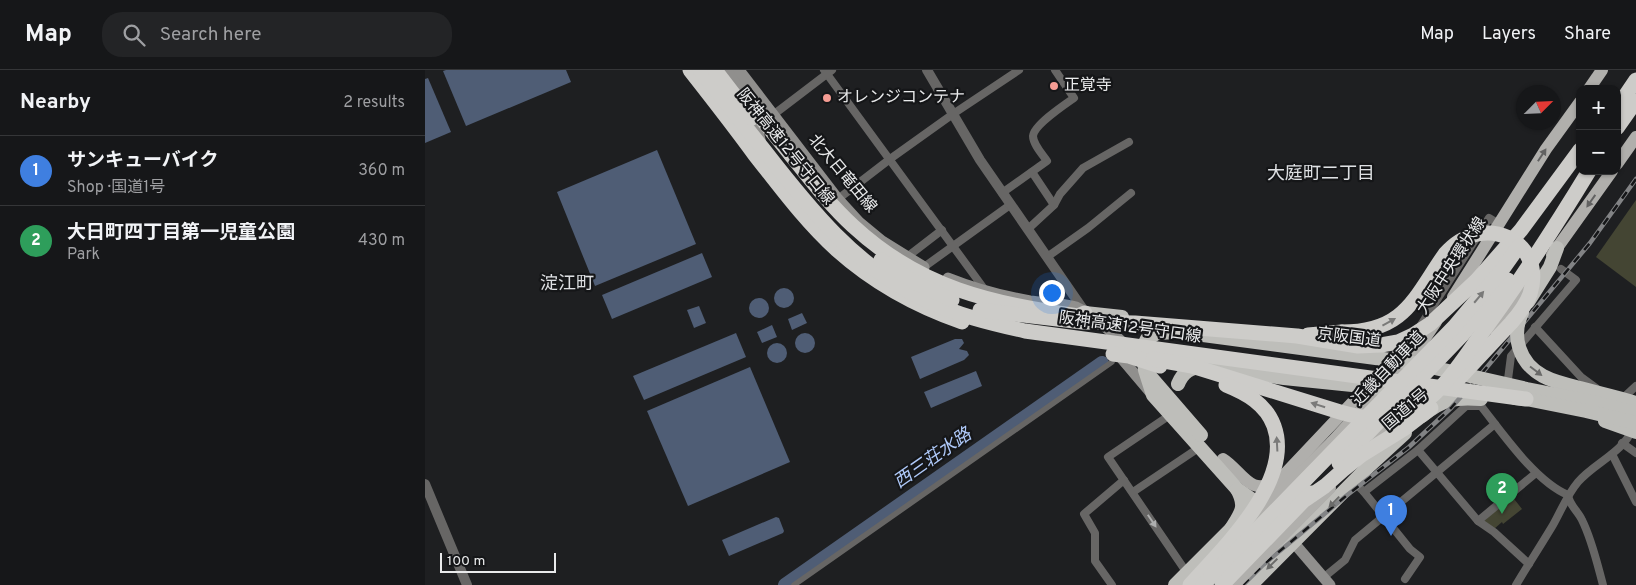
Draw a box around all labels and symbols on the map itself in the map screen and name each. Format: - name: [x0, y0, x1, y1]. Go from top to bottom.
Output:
- place label: 正覚寺: [1064, 76, 1112, 96]
- marker: 正覚寺: [1048, 80, 1060, 92]
- street label: 阪神高速12号守口線: [732, 85, 838, 209]
- north arrow: [1516, 85, 1561, 130]
- place label: オレンジコンテナ: [837, 88, 965, 108]
- marker: オレンジコンテナ: [821, 92, 833, 104]
- street label: 北大日竜田線: [803, 131, 881, 217]
- one-way arrow: [1537, 149, 1547, 162]
- district label: 大庭町二丁目: [1267, 163, 1375, 186]
- one-way arrow: [1586, 194, 1596, 207]
- street label: 大阪中央環状線: [1413, 214, 1491, 318]
- district label: 淀江町: [540, 273, 594, 296]
- your location: [1039, 280, 1065, 306]
- one-way arrow: [1473, 292, 1485, 304]
- street label: 阪神高速12号守口線: [1057, 308, 1203, 348]
- one-way arrow: [1382, 318, 1396, 326]
- street label: 京阪国道: [1316, 324, 1382, 352]
- street label: 近畿自動車道: [1348, 328, 1430, 410]
- one-way arrow: [1529, 366, 1542, 377]
- street label: 国道1号: [1379, 385, 1433, 435]
- one-way arrow: [1310, 401, 1325, 409]
- water label: 西三荘水路: [890, 423, 978, 494]
- one-way arrow: [1272, 435, 1280, 451]
- pin: 2: [1486, 473, 1518, 514]
- pin: 1: [1375, 495, 1407, 536]
- one-way arrow: [1328, 496, 1340, 508]
- one-way arrow: [1147, 514, 1157, 527]
- scale bar: [440, 550, 556, 573]
- one-way arrow: [1267, 558, 1279, 570]

